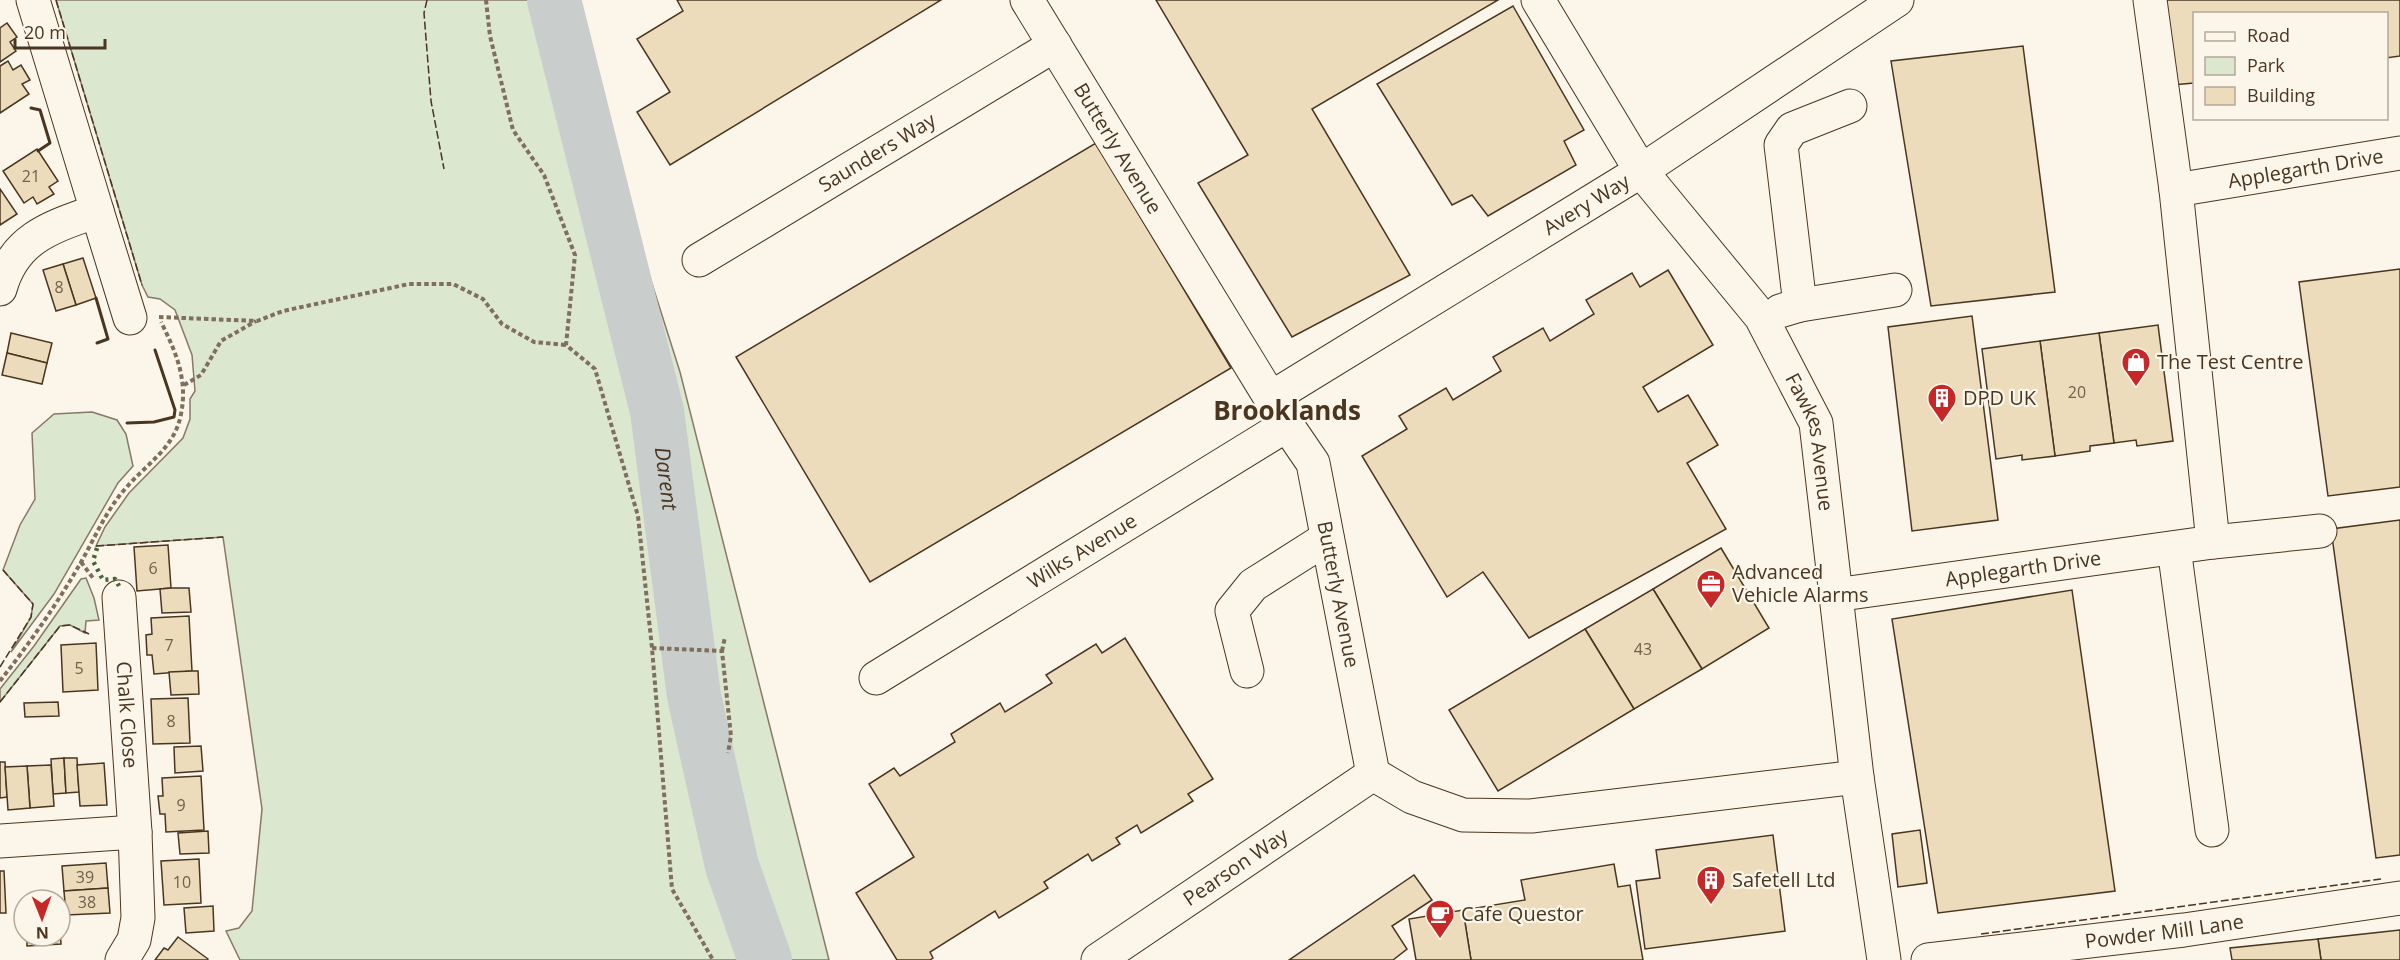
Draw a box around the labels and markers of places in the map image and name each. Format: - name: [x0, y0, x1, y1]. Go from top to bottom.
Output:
- shop icon: The Test Centre: [2120, 346, 2152, 388]
- place label: The Test Centre: [2157, 348, 2303, 375]
- building icon: DPD UK: [1926, 382, 1958, 424]
- place label: DPD UK: [1963, 384, 2037, 411]
- place label: Advanced Vehicle Alarms: [1732, 558, 1869, 608]
- office icon: Advanced Vehicle Alarms: [1695, 568, 1727, 610]
- building icon: Safetell Ltd: [1695, 864, 1727, 906]
- place label: Safetell Ltd: [1732, 866, 1836, 893]
- cafe icon: Cafe Questor: [1424, 898, 1456, 940]
- place label: Cafe Questor: [1461, 900, 1584, 927]

